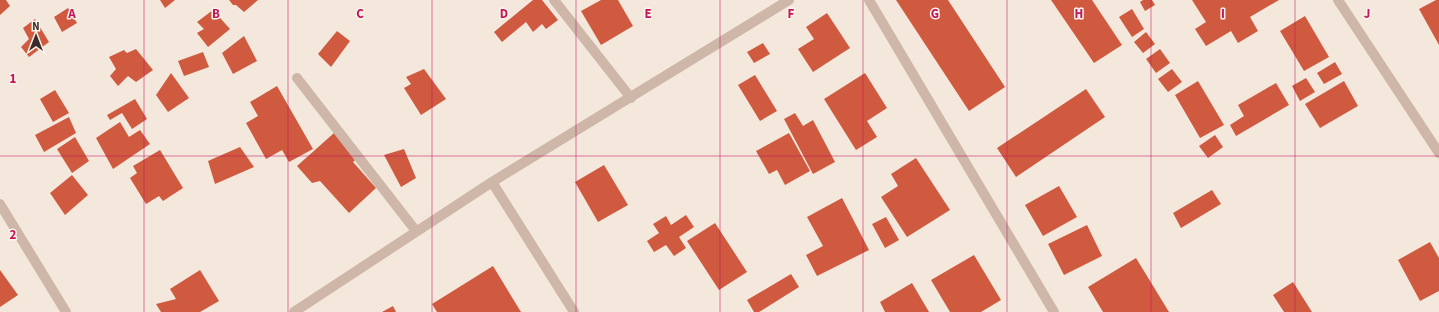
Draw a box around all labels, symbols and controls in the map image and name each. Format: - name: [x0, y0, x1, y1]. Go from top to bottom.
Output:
- text: A: [67, 5, 76, 23]
- text: B: [212, 5, 220, 23]
- text: C: [356, 5, 364, 23]
- text: D: [500, 5, 508, 23]
- text: E: [644, 5, 652, 23]
- text: F: [788, 5, 795, 23]
- text: G: [931, 5, 939, 23]
- text: H: [1075, 5, 1083, 23]
- text: I: [1221, 5, 1225, 23]
- text: J: [1364, 5, 1370, 23]
- north arrow: [16, 16, 56, 56]
- text: N: [32, 19, 40, 34]
- text: 1: [10, 70, 17, 88]
- text: 2: [10, 226, 17, 244]

